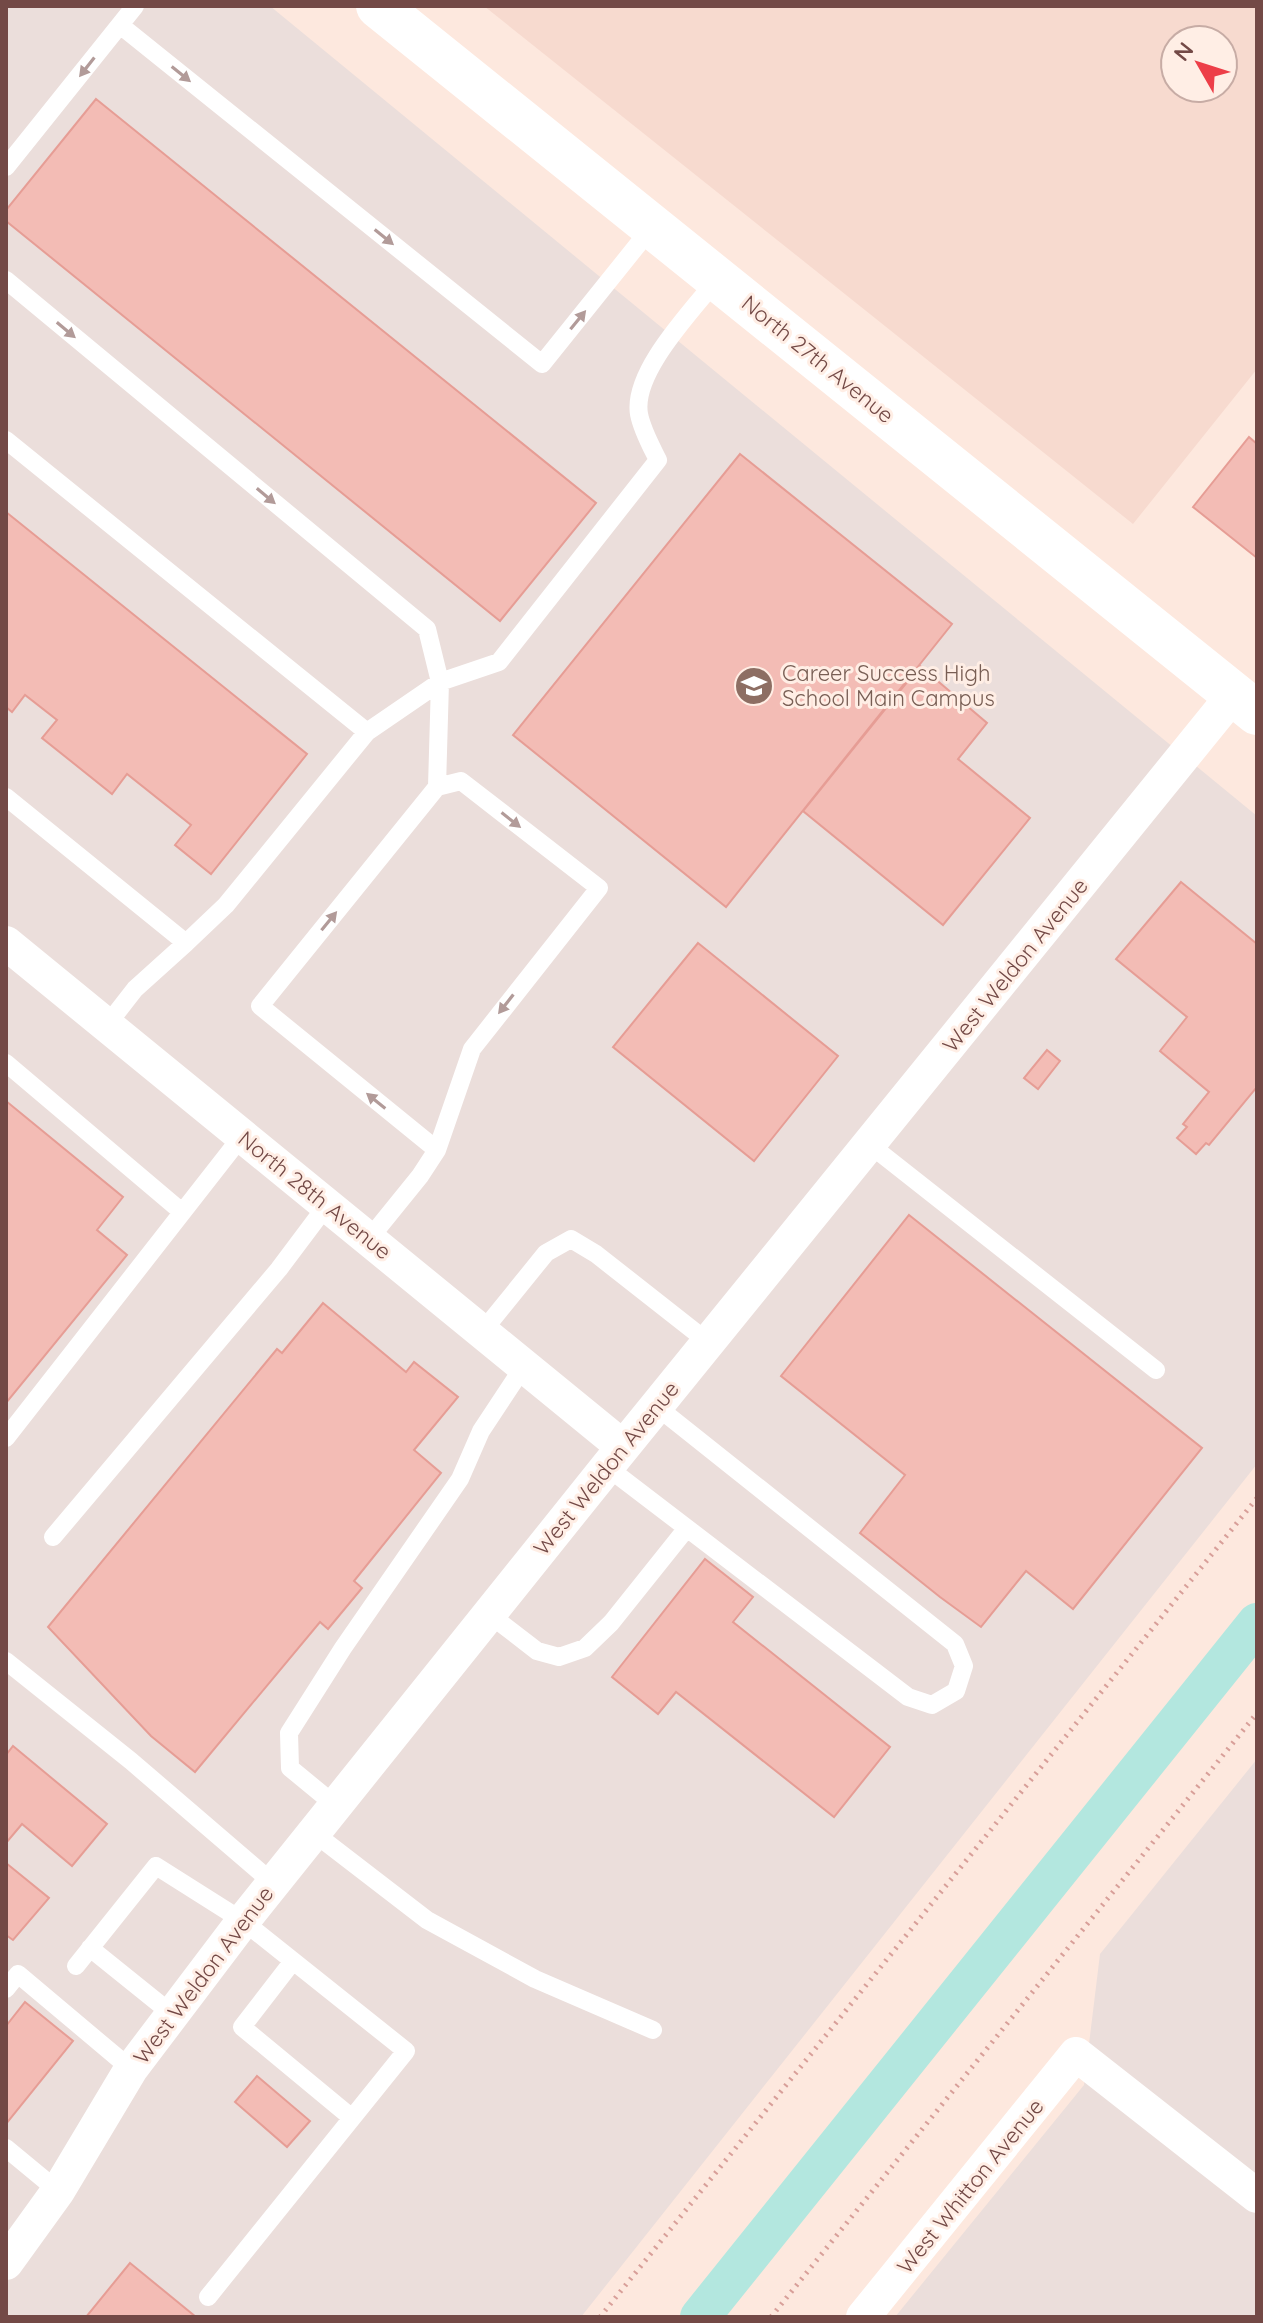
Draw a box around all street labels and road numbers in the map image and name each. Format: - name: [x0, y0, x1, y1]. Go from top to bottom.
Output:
- street label: North 27th Avenue: [736, 289, 900, 429]
- street label: West Weldon Avenue: [936, 872, 1094, 1058]
- street label: North 28th Avenue: [233, 1125, 397, 1265]
- street label: West Weldon Avenue: [527, 1375, 685, 1561]
- street label: West Weldon Avenue: [127, 1880, 279, 2070]
- street label: West Whitton Avenue: [891, 2093, 1049, 2279]

